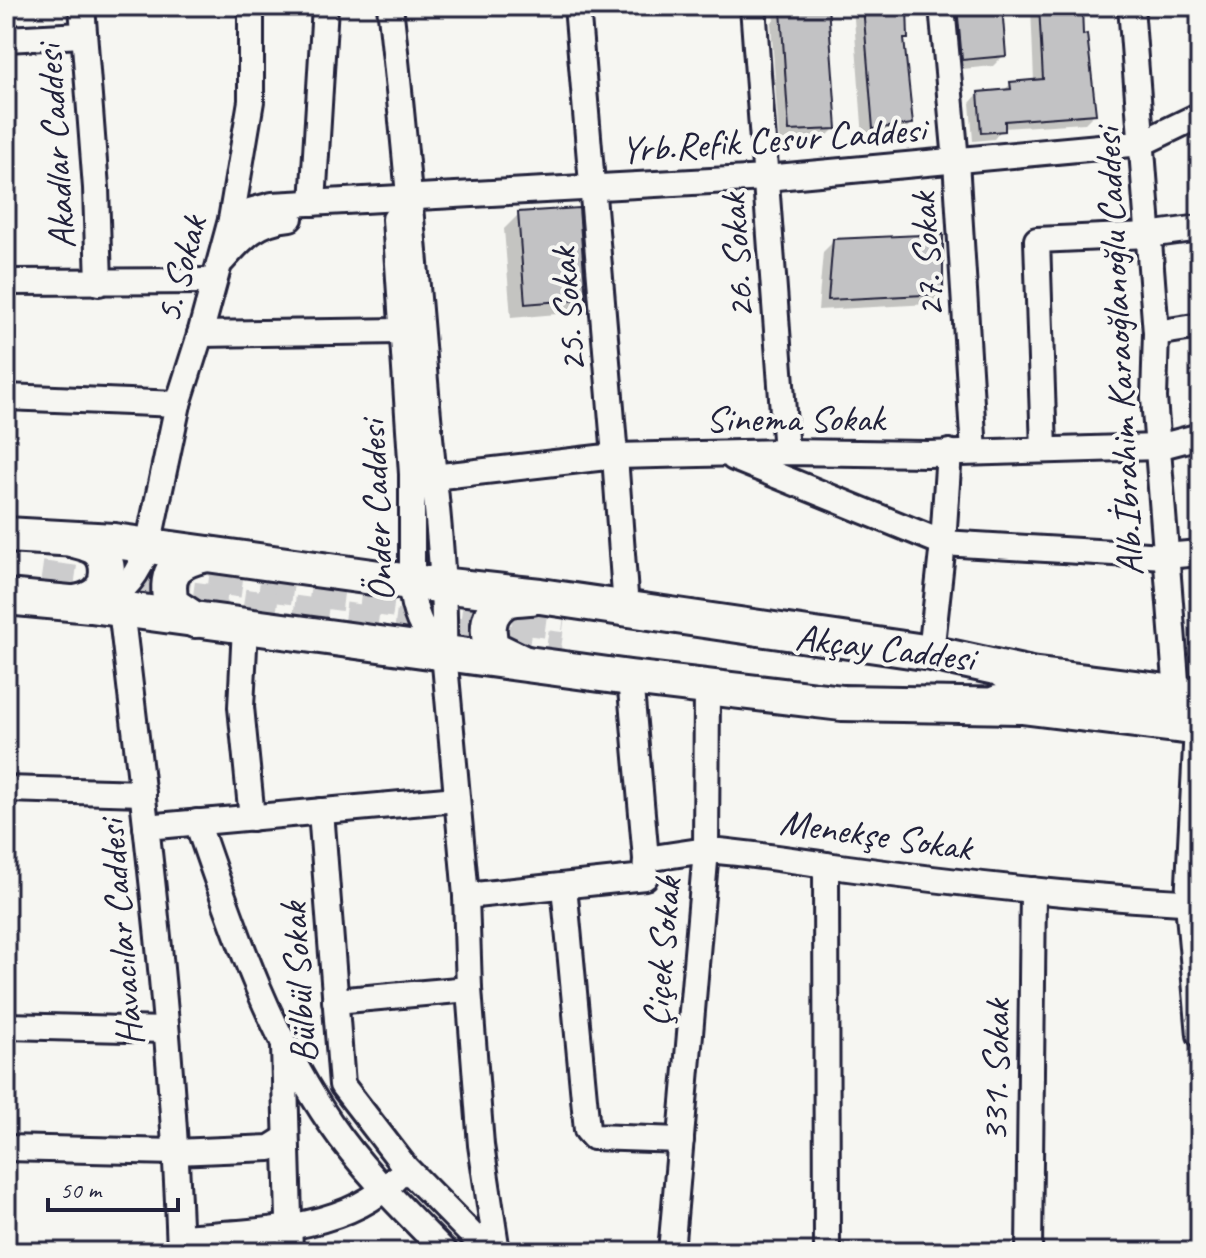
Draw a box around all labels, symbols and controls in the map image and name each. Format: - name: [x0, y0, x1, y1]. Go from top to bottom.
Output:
- street label: Akadlar Caddesi: [25, 39, 86, 251]
- street label: Yrb.Refik Cesur Caddesi: [619, 105, 932, 174]
- street label: Alb.İbrahim Karaoğlanoğlu Caddesi: [1083, 123, 1154, 577]
- street label: 27. Sokak: [899, 189, 954, 319]
- street label: 26. Sokak: [709, 190, 764, 320]
- street label: 5. Sokak: [144, 209, 218, 328]
- street label: 25. Sokak: [538, 243, 596, 374]
- street label: Sinema Sokak: [706, 395, 887, 442]
- street label: Önder Caddesi: [348, 415, 405, 603]
- street label: Akçay Caddesi: [793, 613, 981, 682]
- street label: Menekşe Sokak: [777, 798, 977, 871]
- street label: Havacılar Caddesi: [87, 814, 154, 1048]
- street label: Çiçek Sokak: [632, 872, 692, 1029]
- street label: Bülbül Sokak: [269, 898, 328, 1065]
- street label: 331. Sokak: [971, 997, 1020, 1143]
- scale bar: [48, 1162, 178, 1212]
- text: 50 m: [60, 1175, 103, 1205]

